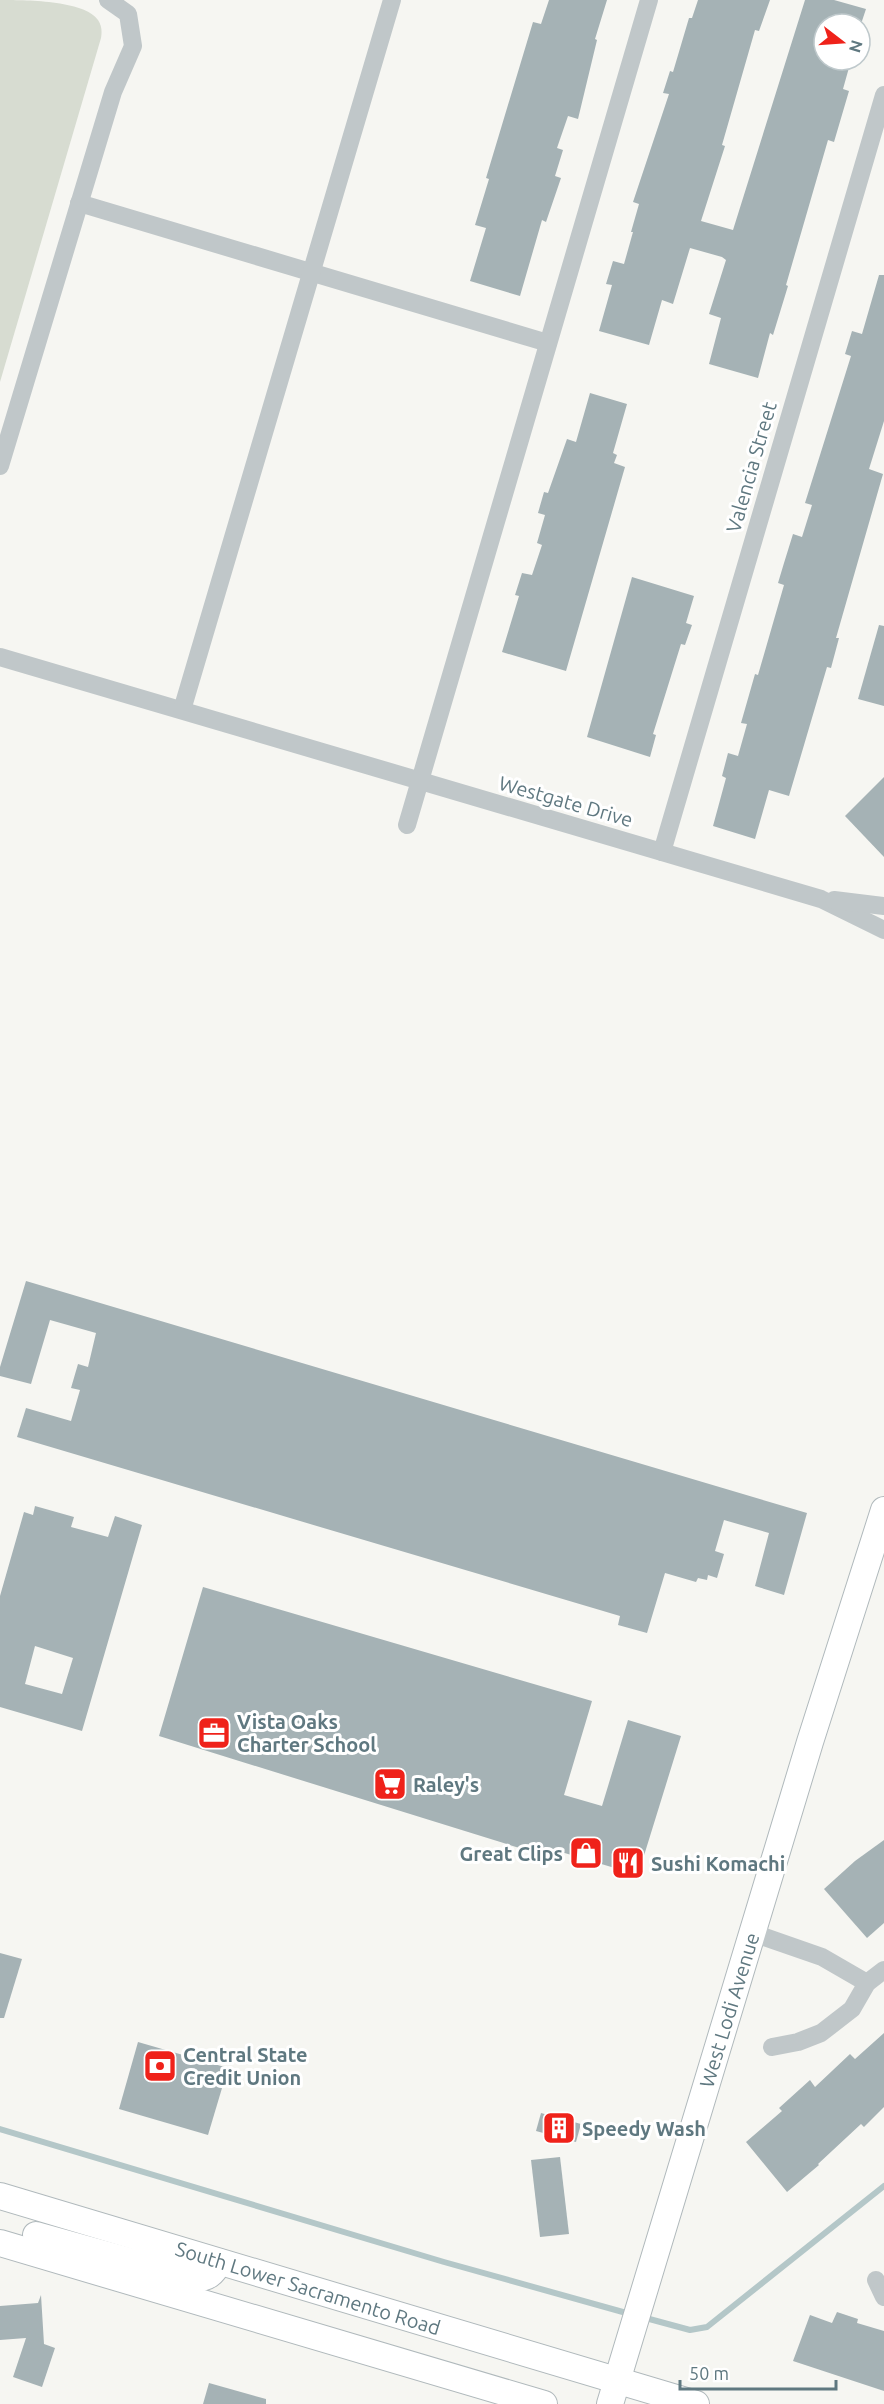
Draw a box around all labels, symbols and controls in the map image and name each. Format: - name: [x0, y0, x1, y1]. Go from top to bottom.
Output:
- north arrow: [812, 12, 872, 72]
- text: N: [846, 38, 867, 55]
- street label: Valencia Street: [721, 399, 781, 535]
- street label: Westgate Drive: [496, 771, 636, 831]
- place label: Vista Oaks Charter School: [237, 1710, 376, 1756]
- office icon: Vista Oaks Charter School: [196, 1715, 232, 1751]
- supermarket icon: Raley's: [372, 1766, 408, 1802]
- place label: Raley's: [413, 1773, 479, 1796]
- shop icon: Great Clips: [568, 1835, 604, 1871]
- place label: Great Clips: [460, 1842, 563, 1865]
- restaurant icon: Sushi Komachi: [610, 1845, 646, 1881]
- place label: Sushi Komachi: [651, 1852, 785, 1875]
- street label: West Lodi Avenue: [695, 1930, 763, 2090]
- place label: Central State Credit Union: [183, 2043, 308, 2089]
- bank icon: Central State Credit Union: [142, 2048, 178, 2084]
- building icon: Speedy Wash: [541, 2110, 577, 2146]
- place label: Speedy Wash: [582, 2117, 706, 2140]
- street label: South Lower Sacramento Road: [173, 2237, 443, 2339]
- scale bar: [680, 2353, 836, 2391]
- text: 50 m: [689, 2363, 729, 2383]

